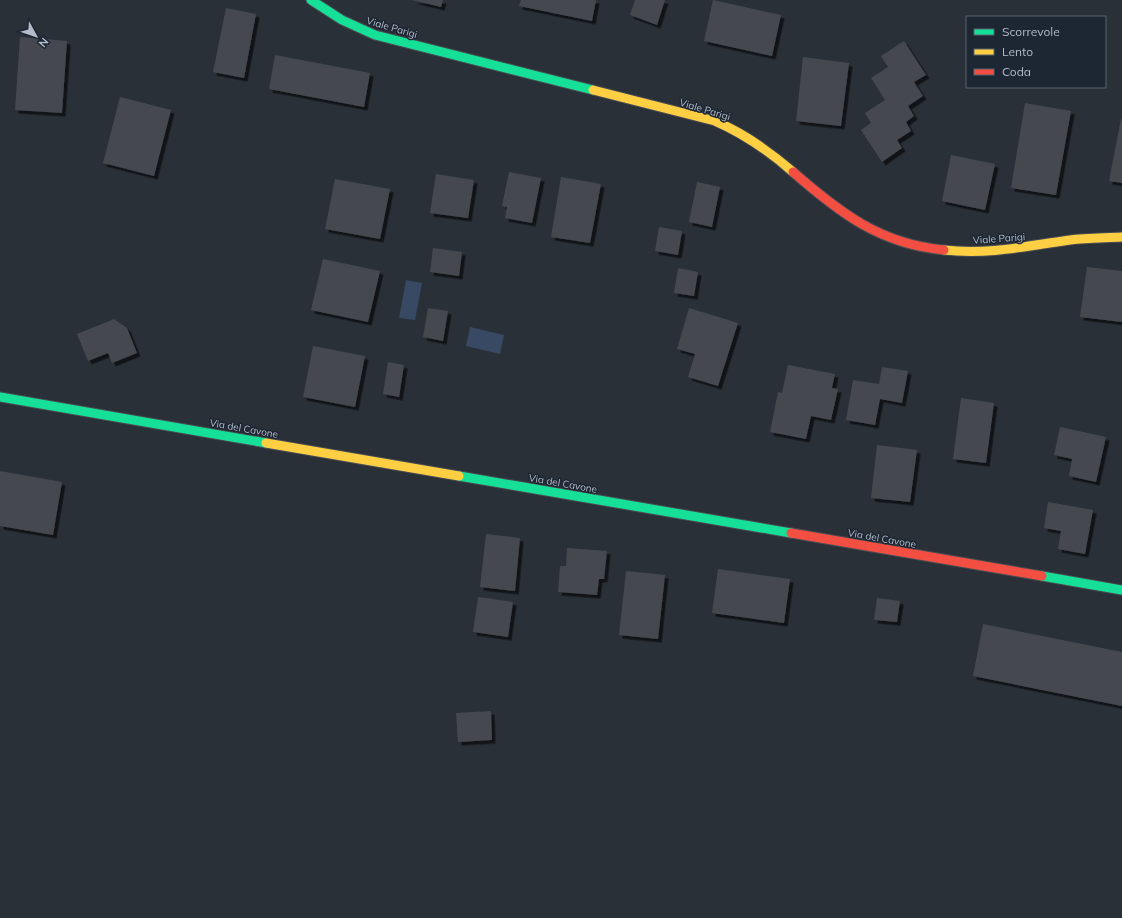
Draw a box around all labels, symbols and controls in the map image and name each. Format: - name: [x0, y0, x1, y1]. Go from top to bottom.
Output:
- street label: Viale Parigi: [365, 14, 419, 41]
- north arrow: [16, 16, 56, 56]
- legend: [966, 16, 1106, 88]
- text: Scorrevole: [1002, 24, 1060, 39]
- text: N: [36, 35, 52, 50]
- text: Lento: [1002, 44, 1033, 59]
- text: Coda: [1002, 64, 1031, 79]
- street label: Viale Parigi: [678, 96, 732, 123]
- street label: Viale Parigi: [972, 230, 1026, 247]
- street label: Via del Cavone: [209, 416, 279, 441]
- street label: Via del Cavone: [528, 471, 598, 496]
- street label: Via del Cavone: [847, 526, 917, 551]

